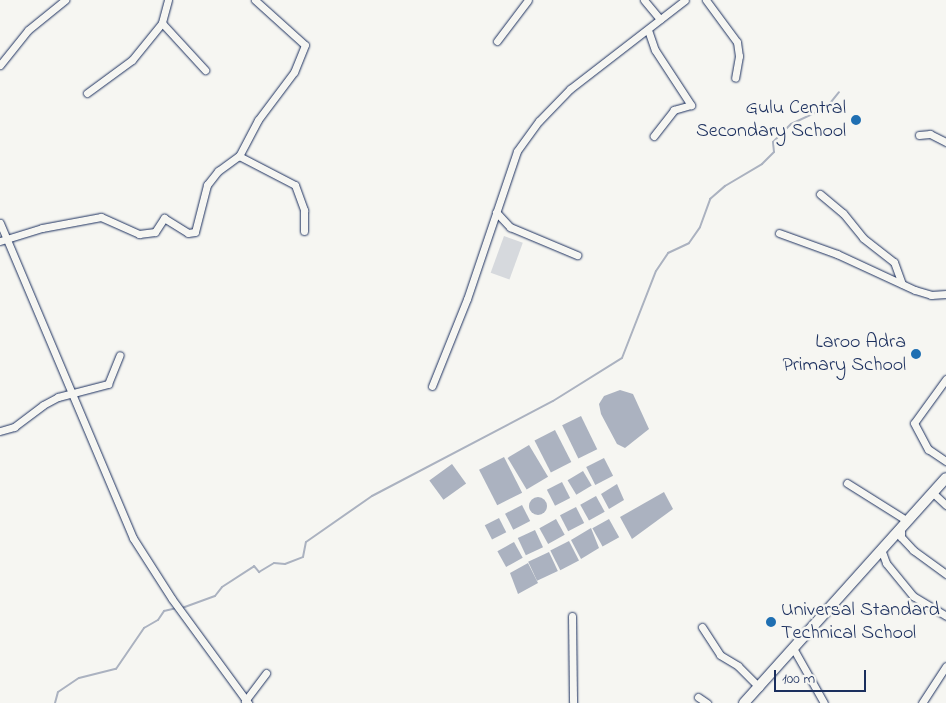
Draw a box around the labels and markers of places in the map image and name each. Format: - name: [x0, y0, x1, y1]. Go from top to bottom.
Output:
- place label: Gulu Central Secondary School: [696, 96, 846, 143]
- marker: Gulu Central Secondary School: [850, 114, 862, 126]
- place label: Laroo Adra Primary School: [782, 330, 906, 377]
- marker: Laroo Adra Primary School: [910, 348, 922, 360]
- place label: Universal Standard Technical School: [781, 598, 940, 645]
- marker: Universal Standard Technical School: [765, 616, 777, 628]

